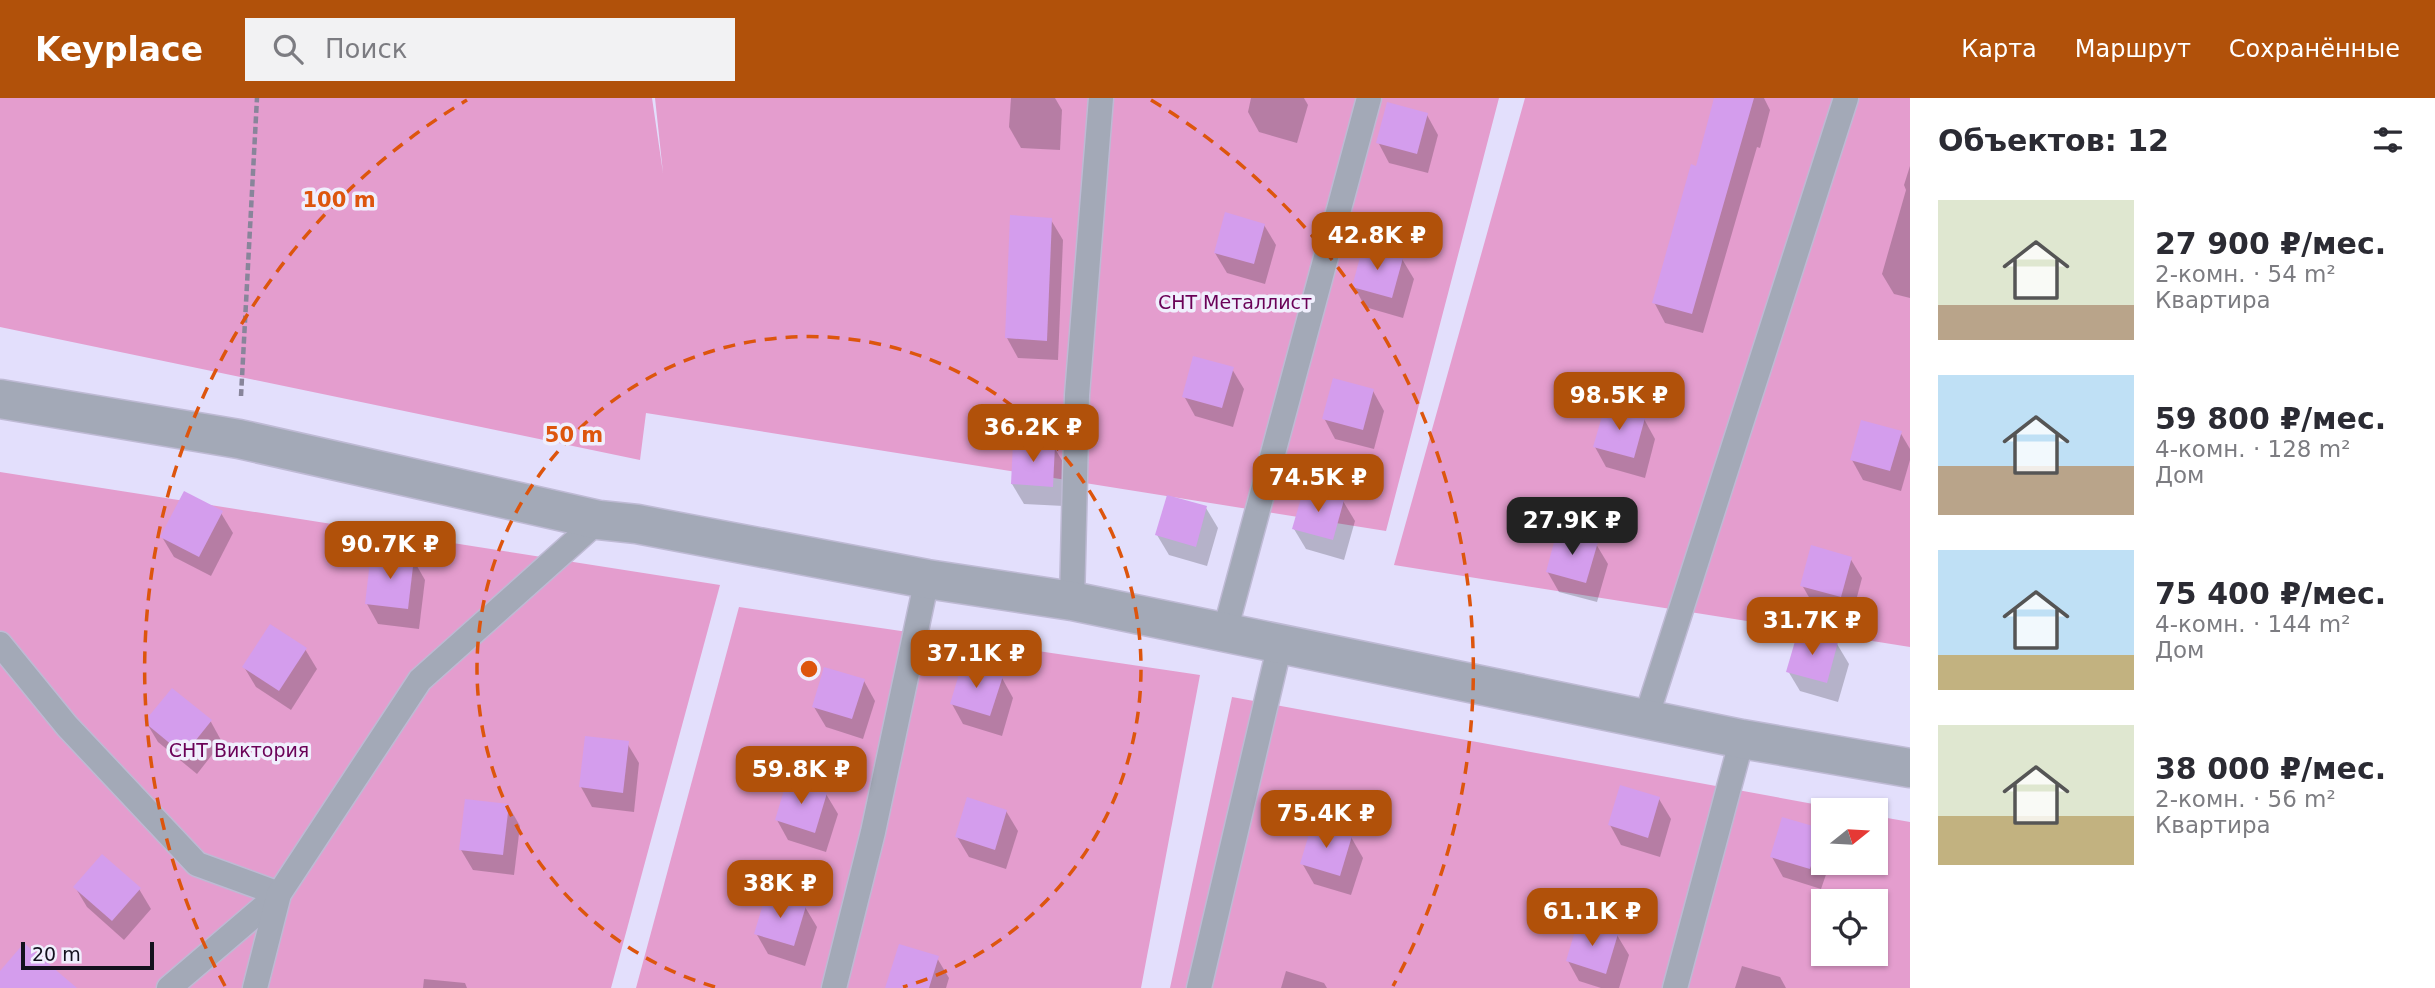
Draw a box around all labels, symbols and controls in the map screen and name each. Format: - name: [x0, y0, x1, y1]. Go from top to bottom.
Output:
- search box: [245, 18, 735, 81]
- text: Keyplace: [35, 30, 203, 69]
- icon: search: [269, 30, 307, 68]
- text: Поиск: [325, 34, 407, 64]
- text: Карта: [1961, 35, 2037, 63]
- text: Маршрут: [2075, 35, 2191, 63]
- text: Сохранённые: [2229, 35, 2400, 63]
- icon: filters: [2369, 121, 2407, 159]
- text: Объектов: 12: [1938, 123, 2169, 158]
- text: 100 m: [302, 188, 376, 212]
- pin: 42.8K ₽: [1312, 212, 1442, 272]
- text: 42.8K ₽: [1328, 222, 1426, 248]
- text: 27 900 ₽/мес.: [2155, 226, 2386, 261]
- icon: home: [1994, 228, 2078, 312]
- text: 2-комн. · 54 m²: [2155, 261, 2336, 287]
- text: Квартира: [2155, 287, 2271, 313]
- park label: СНТ Металлист: [1158, 291, 1312, 313]
- pin: 98.5K ₽: [1554, 372, 1684, 432]
- text: 98.5K ₽: [1570, 382, 1668, 408]
- text: 59 800 ₽/мес.: [2155, 401, 2386, 436]
- icon: home: [1994, 403, 2078, 487]
- pin: 36.2K ₽: [968, 404, 1098, 464]
- text: 36.2K ₽: [984, 414, 1082, 440]
- text: 50 m: [545, 423, 603, 447]
- text: 4-комн. · 128 m²: [2155, 436, 2350, 462]
- pin: 74.5K ₽: [1253, 454, 1383, 514]
- text: Дом: [2155, 462, 2204, 488]
- text: 74.5K ₽: [1269, 464, 1367, 490]
- pin: 27.9K ₽: [1507, 498, 1637, 557]
- text: 27.9K ₽: [1523, 507, 1621, 533]
- pin: 90.7K ₽: [325, 522, 455, 581]
- text: 90.7K ₽: [341, 531, 439, 557]
- text: 75 400 ₽/мес.: [2155, 576, 2386, 611]
- icon: home: [1994, 578, 2078, 662]
- pin: 31.7K ₽: [1747, 598, 1877, 657]
- text: 31.7K ₽: [1763, 607, 1861, 633]
- text: 4-комн. · 144 m²: [2155, 611, 2350, 637]
- pin: 37.1K ₽: [911, 630, 1041, 690]
- text: Дом: [2155, 637, 2204, 663]
- text: 37.1K ₽: [927, 640, 1025, 666]
- centre of rings: [797, 657, 821, 681]
- park label: СНТ Виктория: [169, 739, 309, 761]
- pin: 59.8K ₽: [736, 746, 866, 806]
- text: 38 000 ₽/мес.: [2155, 751, 2386, 786]
- icon: home: [1994, 753, 2078, 837]
- text: 59.8K ₽: [752, 756, 850, 782]
- text: 2-комн. · 56 m²: [2155, 786, 2336, 812]
- pin: 75.4K ₽: [1261, 790, 1391, 850]
- north arrow: [1811, 798, 1888, 875]
- map controls: [1811, 798, 1888, 966]
- text: 75.4K ₽: [1277, 800, 1375, 826]
- text: Квартира: [2155, 812, 2271, 838]
- pin: 38K ₽: [731, 860, 829, 920]
- text: 38K ₽: [743, 870, 817, 896]
- pin: 61.1K ₽: [1527, 888, 1657, 948]
- button: locate: [1811, 889, 1888, 966]
- text: 61.1K ₽: [1543, 898, 1641, 924]
- scale bar: [21, 939, 154, 971]
- text: 20 m: [32, 943, 81, 965]

